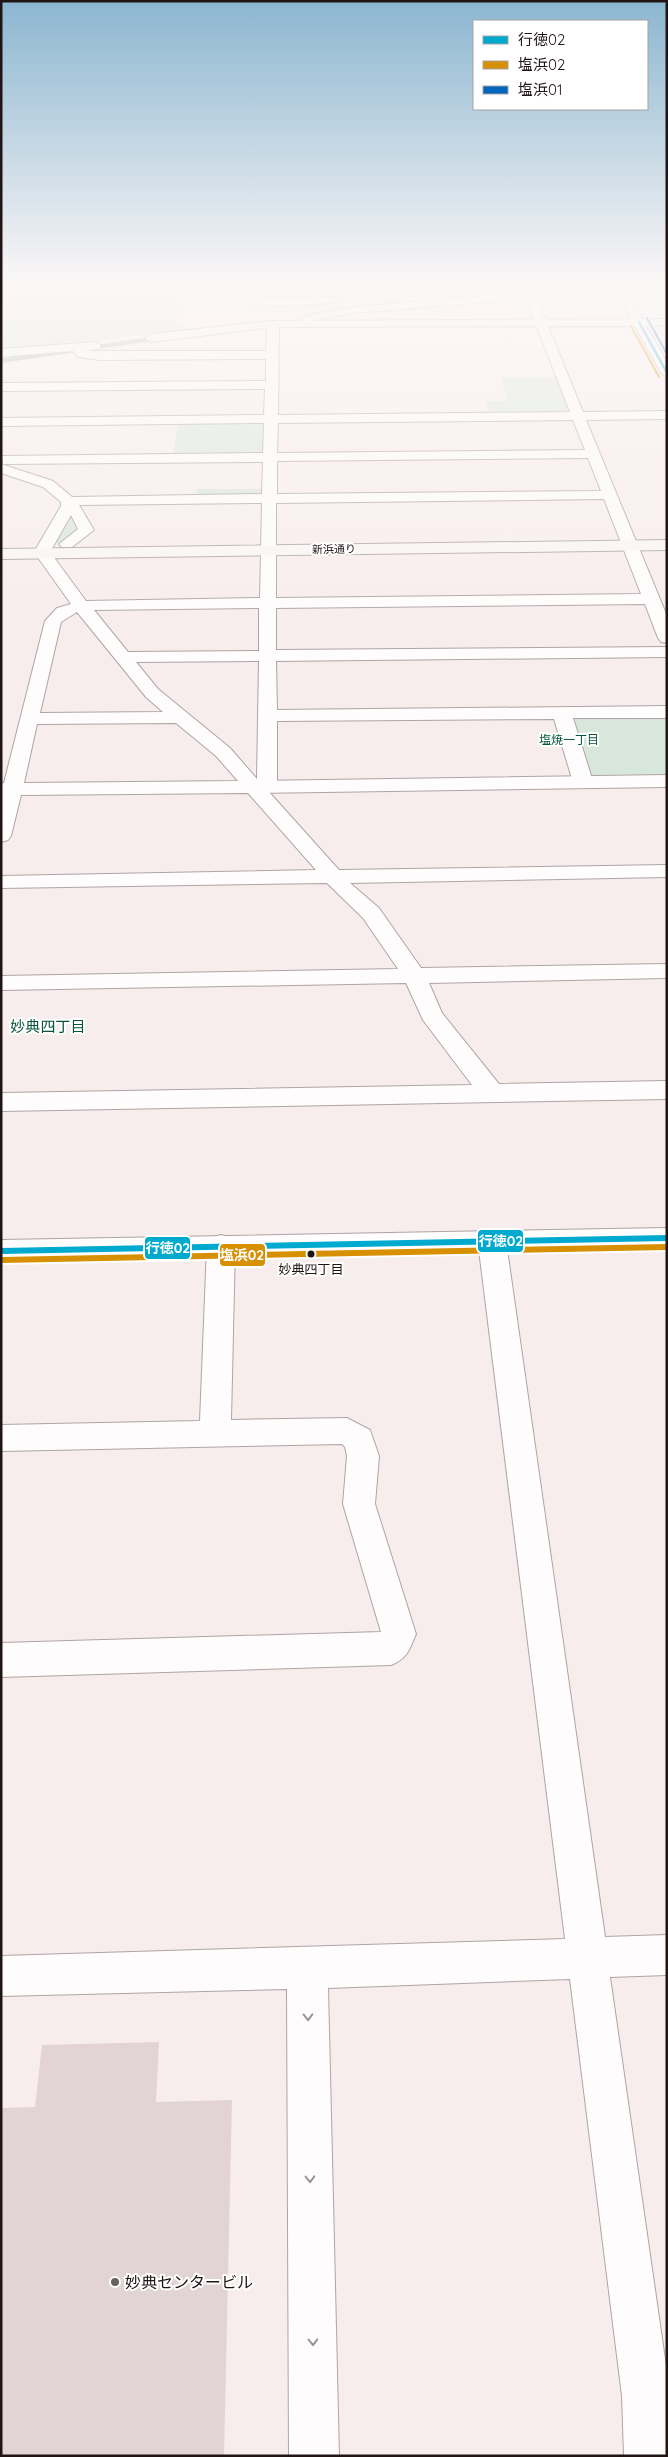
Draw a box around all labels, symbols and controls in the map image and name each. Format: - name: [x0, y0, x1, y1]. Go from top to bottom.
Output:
- legend: [473, 20, 648, 110]
- text: 行徳02: [518, 30, 565, 49]
- text: 塩浜02: [518, 55, 565, 74]
- text: 塩浜01: [518, 80, 562, 99]
- street label: 新浜通り: [312, 542, 356, 556]
- district label: 塩焼一丁目: [539, 732, 599, 747]
- district label: 妙典四丁目: [10, 1017, 86, 1036]
- line badge: 行徳02: [477, 1229, 524, 1253]
- text: 行徳02: [479, 1232, 523, 1250]
- line badge: 行徳02: [144, 1236, 191, 1260]
- text: 行徳02: [146, 1239, 190, 1257]
- line badge: 塩浜02: [219, 1243, 266, 1267]
- text: 塩浜02: [220, 1246, 264, 1264]
- marker: 妙典四丁目: [306, 1249, 316, 1259]
- place label: 妙典四丁目: [278, 1261, 344, 1277]
- one-way arrow: [302, 2013, 313, 2021]
- one-way arrow: [305, 2176, 315, 2184]
- place label: 妙典センタービル: [125, 2272, 253, 2292]
- marker: 妙典センタービル: [109, 2276, 121, 2288]
- one-way arrow: [307, 2338, 318, 2346]

